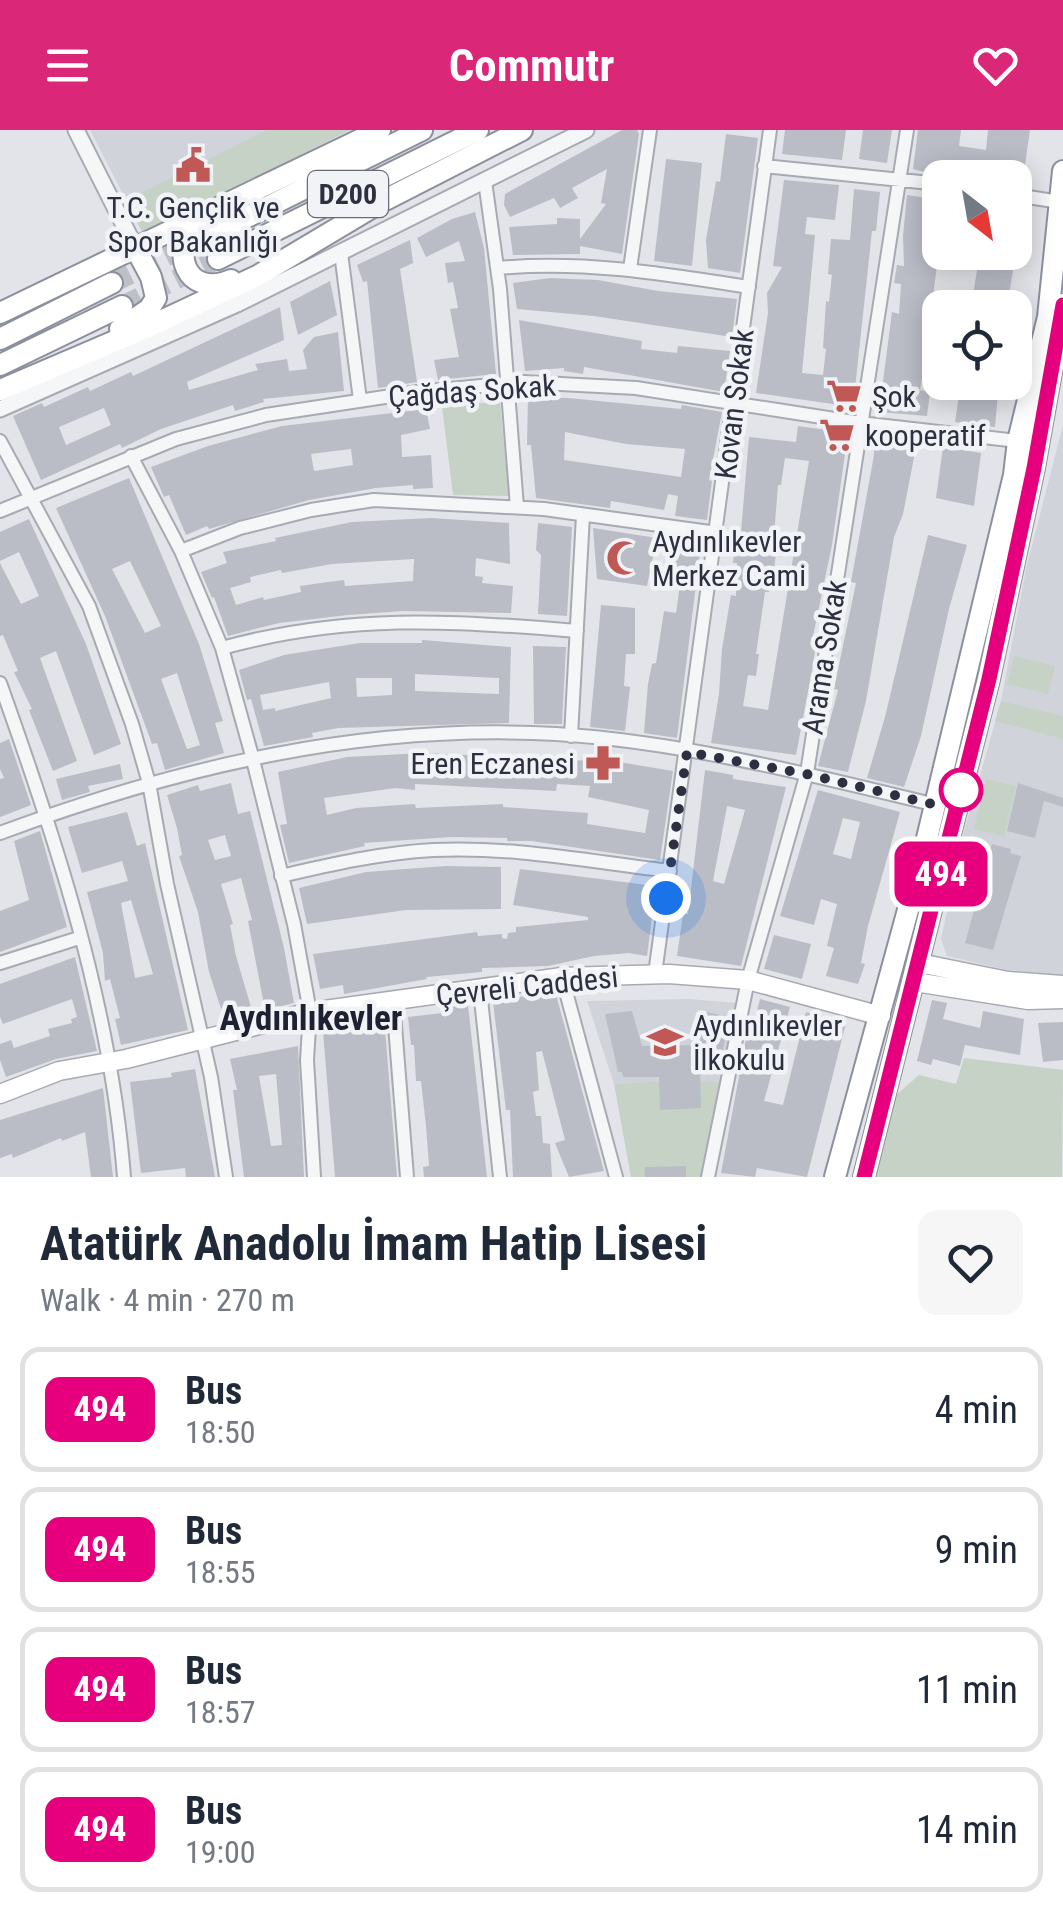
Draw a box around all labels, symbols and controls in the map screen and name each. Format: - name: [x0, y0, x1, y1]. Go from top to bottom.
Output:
- icon: menu: [40, 38, 95, 93]
- icon: heart: [968, 38, 1023, 93]
- text: Commutr: [449, 39, 614, 92]
- public building icon: T.C. Gençlik ve Spor Bakanlığı: [174, 146, 212, 184]
- north arrow: [922, 160, 1032, 270]
- map controls: [922, 160, 1032, 400]
- road number: D200: [308, 171, 388, 217]
- place label: T.C. Gençlik ve Spor Bakanlığı: [106, 190, 280, 259]
- button: locate: [922, 290, 1032, 400]
- street label: Kovan Sokak: [707, 326, 761, 481]
- street label: Çağdaş Sokak: [387, 368, 557, 414]
- supermarket icon: Şok: [825, 377, 863, 415]
- place label: Şok: [872, 379, 917, 414]
- supermarket icon: kooperatif: [818, 416, 856, 454]
- place label: kooperatif: [865, 418, 986, 453]
- place label: Aydınlıkevler Merkez Cami: [652, 524, 806, 593]
- mosque icon: Aydınlıkevler Merkez Cami: [605, 539, 643, 577]
- street label: Arama Sokak: [795, 577, 854, 737]
- pharmacy icon: Eren Eczanesi: [584, 744, 622, 782]
- place label: Eren Eczanesi: [411, 746, 575, 781]
- unlabelled marker: [940, 769, 982, 811]
- line badge: 494: [884, 842, 998, 906]
- text: 494: [914, 854, 968, 895]
- your location: [641, 873, 691, 923]
- street label: Çevreli Caddesi: [434, 959, 620, 1013]
- district label: Aydınlıkevler: [220, 998, 402, 1039]
- place label: Aydınlıkevler İlkokulu: [693, 1008, 842, 1077]
- school or university icon: Aydınlıkevler İlkokulu: [646, 1023, 684, 1061]
- button: heart: [918, 1210, 1023, 1315]
- text: Atatürk Anadolu İmam Hatip Lisesi: [40, 1215, 707, 1272]
- text: Walk · 4 min · 270 m: [40, 1281, 295, 1319]
- text: Bus: [185, 1369, 242, 1413]
- text: 4 min: [935, 1388, 1018, 1432]
- text: 494: [73, 1389, 127, 1430]
- text: 18:50: [185, 1413, 256, 1451]
- text: Bus: [185, 1509, 242, 1553]
- text: 9 min: [935, 1528, 1018, 1572]
- text: 494: [73, 1529, 127, 1570]
- text: 18:55: [185, 1553, 256, 1591]
- text: Bus: [185, 1649, 242, 1693]
- text: 11 min: [916, 1668, 1018, 1712]
- text: 494: [73, 1669, 127, 1710]
- text: 18:57: [185, 1693, 256, 1731]
- text: Bus: [185, 1789, 242, 1833]
- text: 14 min: [916, 1808, 1018, 1852]
- text: 494: [73, 1809, 127, 1850]
- text: 19:00: [185, 1833, 256, 1871]

